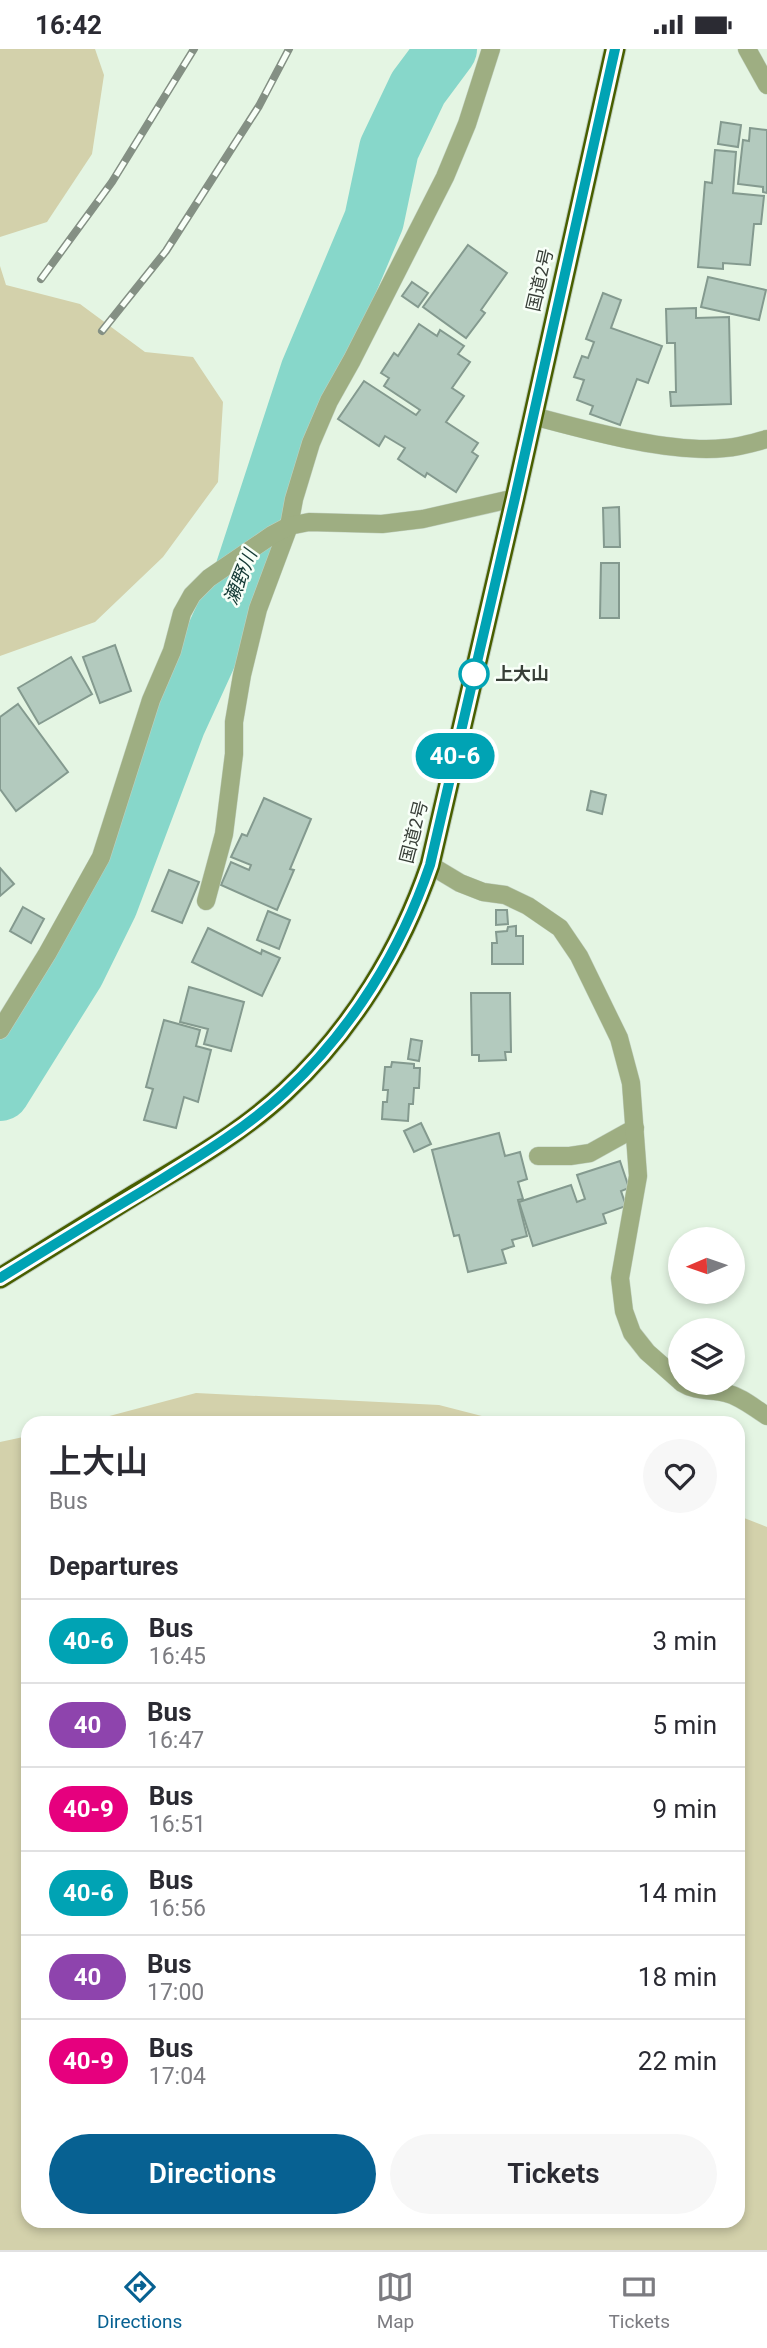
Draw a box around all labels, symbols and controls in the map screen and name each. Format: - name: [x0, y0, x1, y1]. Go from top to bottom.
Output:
- text: 16:42: [35, 10, 102, 40]
- street label: 国道2号: [522, 246, 557, 313]
- water label: 瀬野川: [219, 545, 263, 608]
- marker: 上大山: [459, 659, 489, 689]
- place label: 上大山: [495, 663, 549, 684]
- line badge: 40-6: [406, 733, 504, 779]
- text: 40-6: [430, 742, 480, 770]
- street label: 国道2号: [396, 798, 431, 866]
- north arrow: [668, 1227, 746, 1304]
- map controls: [668, 1227, 745, 1395]
- button: layers: [668, 1318, 745, 1395]
- button: heart: [643, 1439, 717, 1513]
- text: 上大山: [49, 1442, 148, 1481]
- text: Bus: [49, 1488, 88, 1515]
- text: Departures: [49, 1551, 179, 1581]
- text: Bus: [149, 1613, 193, 1643]
- text: 3 min: [652, 1626, 717, 1656]
- text: 40-6: [63, 1627, 114, 1655]
- text: 16:45: [149, 1643, 206, 1670]
- text: Bus: [147, 1697, 192, 1727]
- text: 5 min: [652, 1710, 717, 1740]
- text: 40: [74, 1711, 101, 1739]
- text: 16:47: [147, 1727, 204, 1754]
- text: Bus: [149, 1781, 193, 1811]
- text: 9 min: [652, 1794, 717, 1824]
- text: 40-9: [63, 1795, 114, 1823]
- text: 16:51: [149, 1811, 206, 1838]
- text: Bus: [149, 1865, 193, 1895]
- text: 14 min: [638, 1878, 717, 1908]
- text: 40-6: [63, 1879, 114, 1907]
- text: 16:56: [149, 1895, 206, 1922]
- text: Bus: [147, 1949, 192, 1979]
- text: 18 min: [638, 1962, 717, 1992]
- text: 40: [74, 1963, 101, 1991]
- text: 17:00: [147, 1979, 204, 2006]
- text: Bus: [149, 2033, 193, 2063]
- text: 22 min: [638, 2046, 717, 2076]
- text: 40-9: [63, 2047, 114, 2075]
- text: 17:04: [149, 2063, 206, 2090]
- button: Directions: [49, 2134, 376, 2214]
- button: Tickets: [390, 2134, 717, 2214]
- tab: Directions: [97, 2268, 182, 2333]
- tab: Map: [376, 2268, 414, 2333]
- tab: Tickets: [609, 2268, 670, 2333]

